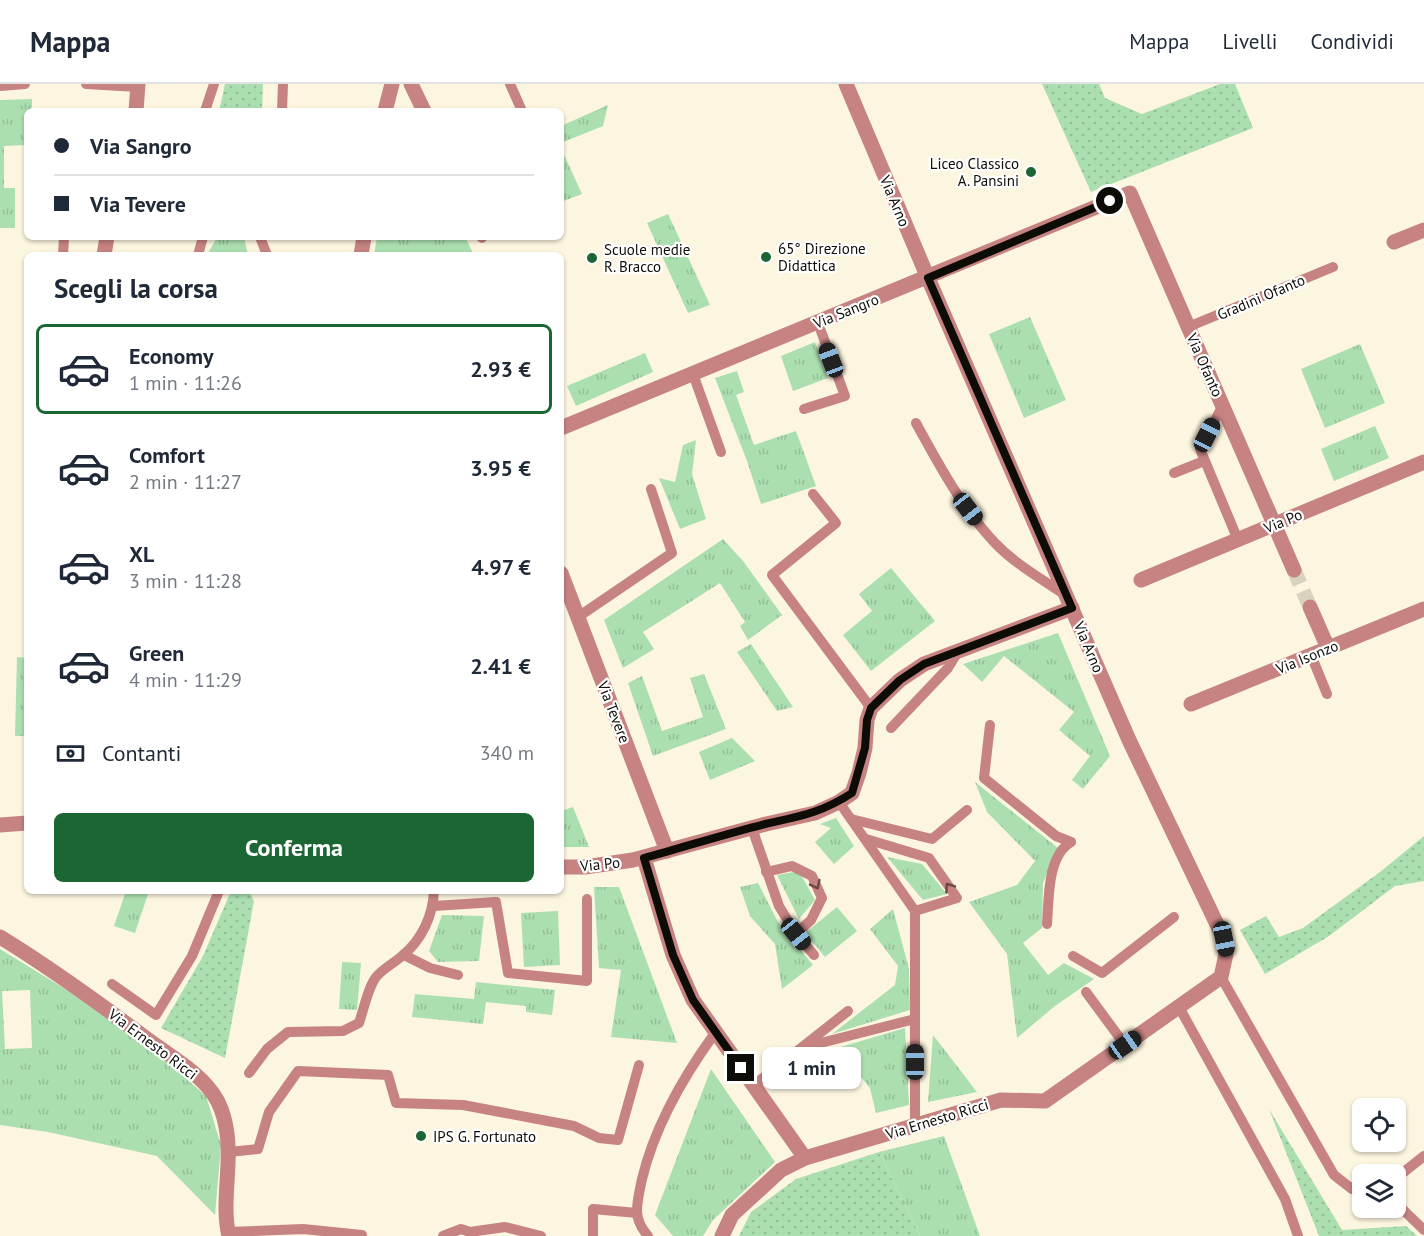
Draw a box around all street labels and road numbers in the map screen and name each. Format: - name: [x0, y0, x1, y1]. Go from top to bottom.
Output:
- street label: Via Arno: [875, 172, 914, 229]
- street label: Gradini Ofanto: [1214, 270, 1308, 324]
- street label: Via Sangro: [810, 289, 881, 333]
- street label: Via Ofanto: [1182, 329, 1227, 400]
- street label: Via Po: [1260, 504, 1305, 538]
- street label: Via Arno: [1069, 618, 1108, 675]
- street label: Via Isonzo: [1272, 636, 1341, 678]
- street label: Via Tevere: [593, 677, 634, 746]
- street label: Via Po: [578, 852, 621, 876]
- street label: Via Ernesto Ricci: [104, 1004, 201, 1084]
- street label: Via Ernesto Ricci: [882, 1094, 991, 1144]

